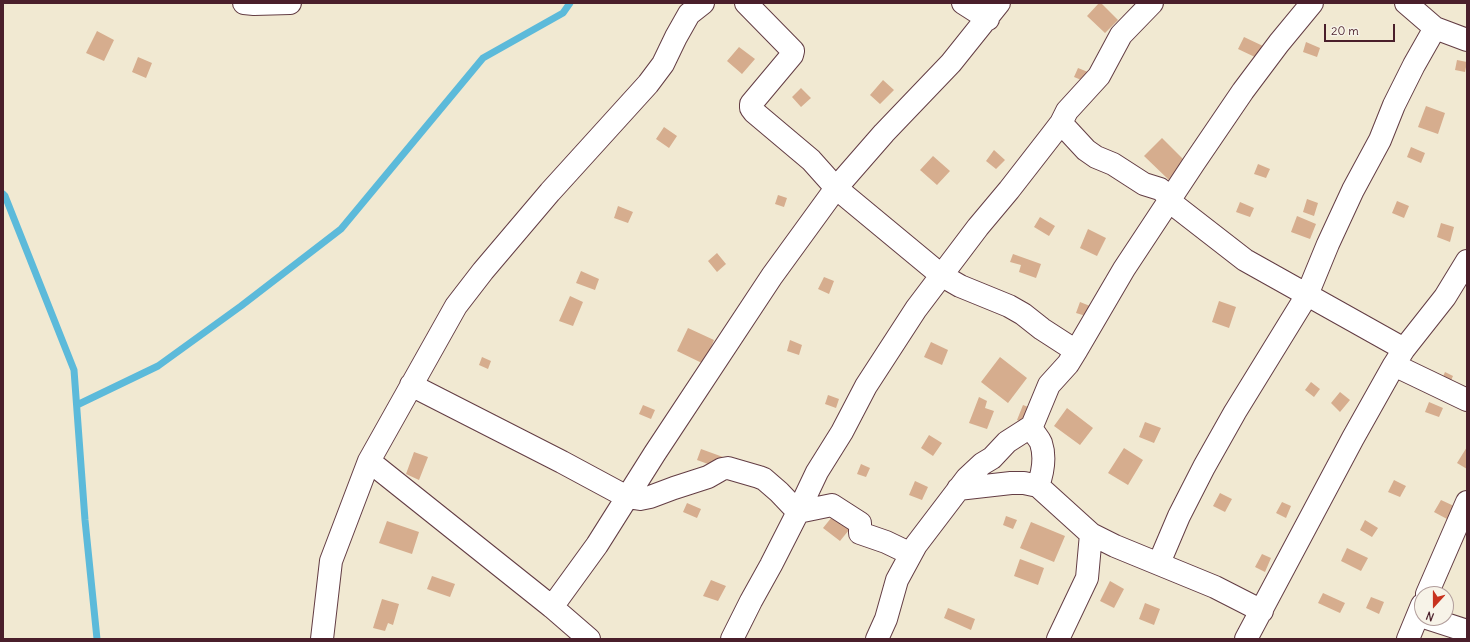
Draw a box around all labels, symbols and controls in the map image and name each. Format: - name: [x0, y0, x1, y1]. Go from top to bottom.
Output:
- scale bar: [1326, 16, 1397, 42]
- text: 20 m: [1331, 23, 1359, 38]
- north arrow: [1414, 586, 1454, 626]
- text: N: [1424, 608, 1436, 624]

